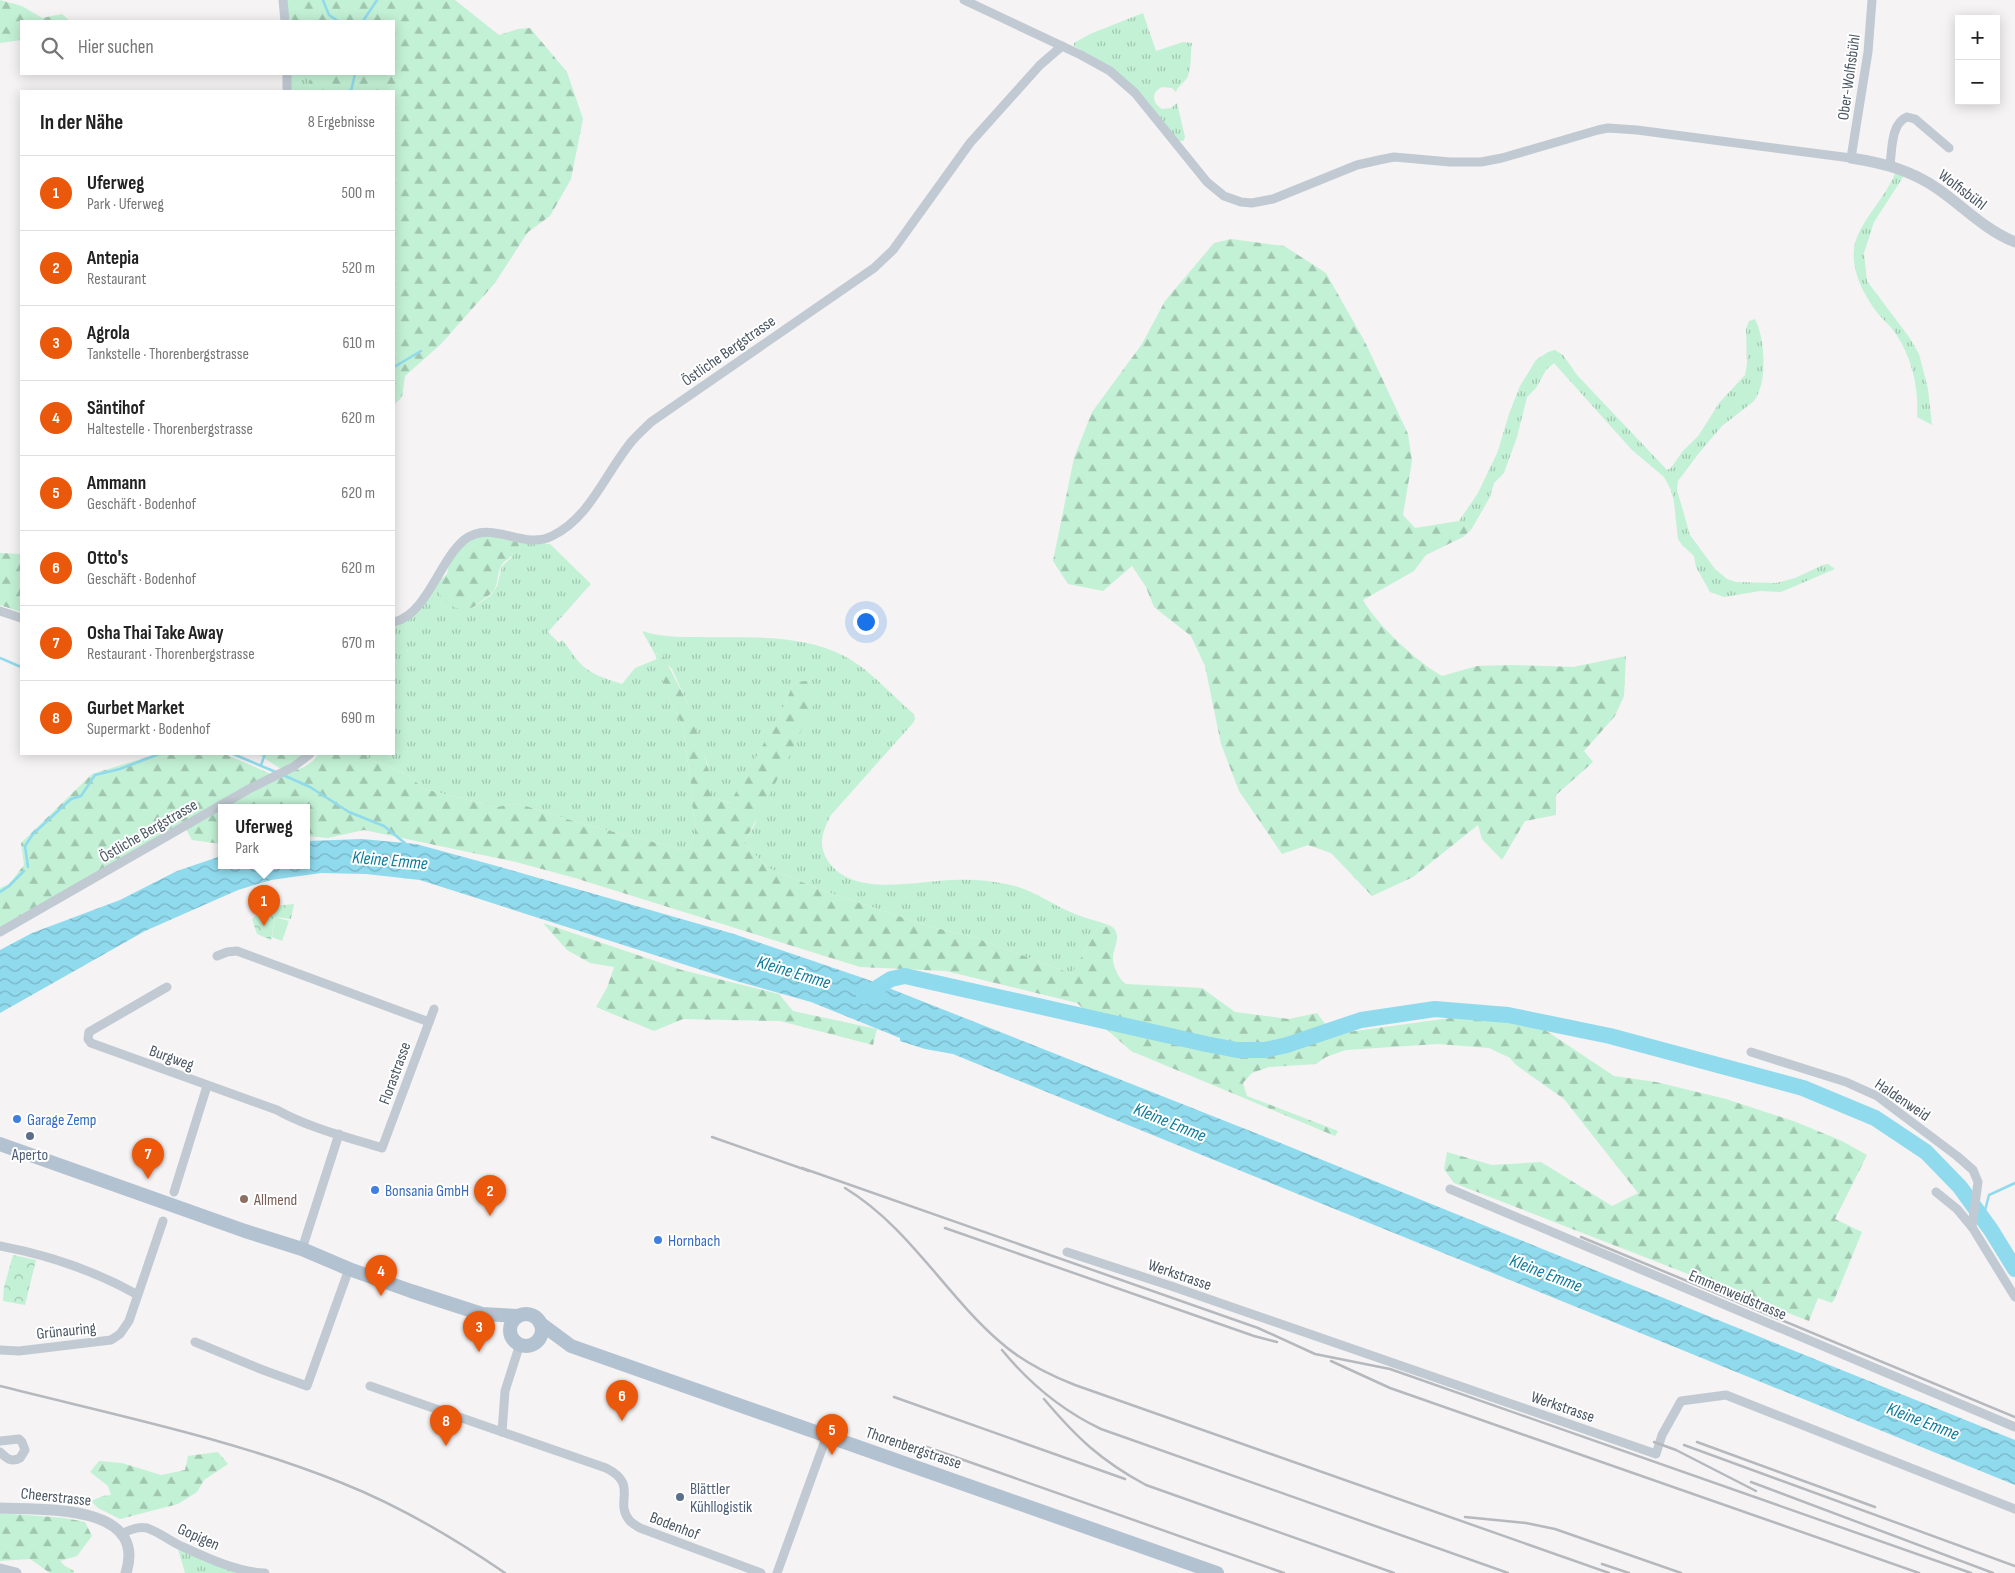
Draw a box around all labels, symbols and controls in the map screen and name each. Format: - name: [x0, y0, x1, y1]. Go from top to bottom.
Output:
- map controls: [1955, 15, 2000, 105]
- button: +: [1955, 15, 2000, 60]
- search box: [20, 20, 395, 75]
- street label: Ober-Wolfisbühl: [1834, 33, 1865, 121]
- icon: search: [38, 34, 66, 62]
- text: Hier suchen: [78, 36, 154, 59]
- button: −: [1955, 60, 2000, 105]
- text: In der Nähe: [40, 110, 123, 135]
- text: 8 Ergebnisse: [308, 113, 375, 132]
- street label: Wolfisbühl: [1934, 166, 1990, 215]
- text: Uferweg: [87, 172, 144, 195]
- text: 1: [53, 184, 59, 203]
- text: 500 m: [341, 184, 375, 203]
- text: Park · Uferweg: [87, 195, 164, 214]
- text: Antepia: [87, 247, 139, 270]
- text: 2: [52, 259, 60, 278]
- text: 520 m: [342, 259, 375, 278]
- text: Restaurant: [87, 270, 146, 289]
- street label: Östliche Bergstrasse: [678, 312, 779, 391]
- text: Agrola: [87, 322, 130, 345]
- text: 3: [52, 334, 60, 353]
- text: 610 m: [342, 334, 375, 353]
- text: Tankstelle · Thorenbergstrasse: [87, 345, 249, 364]
- text: Säntihof: [87, 397, 145, 420]
- text: 4: [52, 409, 60, 428]
- text: 620 m: [341, 409, 375, 428]
- text: Haltestelle · Thorenbergstrasse: [87, 420, 253, 439]
- text: Ammann: [87, 472, 146, 495]
- text: 5: [52, 484, 60, 503]
- text: 620 m: [341, 484, 375, 503]
- text: Geschäft · Bodenhof: [87, 495, 196, 514]
- text: Otto's: [87, 547, 128, 570]
- text: 6: [52, 559, 60, 578]
- text: 620 m: [341, 559, 375, 578]
- text: Geschäft · Bodenhof: [87, 570, 196, 589]
- your location: [853, 609, 879, 635]
- text: Osha Thai Take Away: [87, 622, 224, 645]
- text: 7: [53, 634, 59, 653]
- text: 670 m: [342, 634, 375, 653]
- text: Restaurant · Thorenbergstrasse: [87, 645, 255, 664]
- text: Gurbet Market: [87, 697, 184, 720]
- text: 8: [52, 709, 60, 728]
- text: 690 m: [341, 709, 375, 728]
- text: Supermarkt · Bodenhof: [87, 720, 210, 739]
- street label: Östliche Bergstrasse: [96, 796, 201, 867]
- popup: [218, 804, 310, 869]
- text: Uferweg: [235, 816, 293, 839]
- text: Park: [235, 839, 259, 858]
- water label: Kleine Emme: [351, 847, 429, 874]
- pin: 1: [248, 885, 280, 926]
- water label: Kleine Emme: [755, 951, 833, 994]
- street label: Florastrasse: [375, 1040, 415, 1107]
- street label: Burgweg: [147, 1042, 196, 1075]
- street label: Haldenweid: [1871, 1075, 1933, 1126]
- water label: Kleine Emme: [1131, 1099, 1209, 1146]
- place label: Garage Zemp: [27, 1111, 97, 1130]
- marker: Garage Zemp: [11, 1113, 23, 1125]
- marker: Aperto: [24, 1130, 36, 1142]
- pin: 7: [132, 1138, 164, 1179]
- place label: Aperto: [11, 1146, 48, 1165]
- pin: 2: [474, 1175, 506, 1216]
- place label: Bonsania GmbH: [385, 1182, 469, 1201]
- marker: Bonsania GmbH: [369, 1184, 381, 1196]
- place label: Allmend: [253, 1191, 297, 1210]
- marker: Allmend: [238, 1193, 250, 1205]
- place label: Hornbach: [668, 1232, 720, 1251]
- marker: Hornbach: [652, 1234, 664, 1246]
- water label: Kleine Emme: [1507, 1250, 1585, 1297]
- pin: 4: [365, 1255, 397, 1296]
- street label: Werkstrasse: [1145, 1256, 1214, 1295]
- street label: Emmenweidstrasse: [1686, 1266, 1789, 1324]
- pin: 3: [463, 1311, 495, 1352]
- street label: Grünauring: [35, 1319, 97, 1344]
- pin: 6: [606, 1380, 638, 1421]
- street label: Werkstrasse: [1528, 1388, 1597, 1427]
- water label: Kleine Emme: [1884, 1398, 1962, 1445]
- pin: 8: [430, 1405, 462, 1446]
- pin: 5: [816, 1414, 848, 1455]
- street label: Thorenbergstrasse: [863, 1423, 964, 1474]
- place label: Blättler Kühllogistik: [690, 1480, 752, 1517]
- street label: Cheerstrasse: [20, 1484, 92, 1511]
- marker: Blättler Kühllogistik: [674, 1491, 686, 1503]
- street label: Bodenhof: [647, 1508, 702, 1545]
- street label: Gopigen: [174, 1520, 222, 1555]

